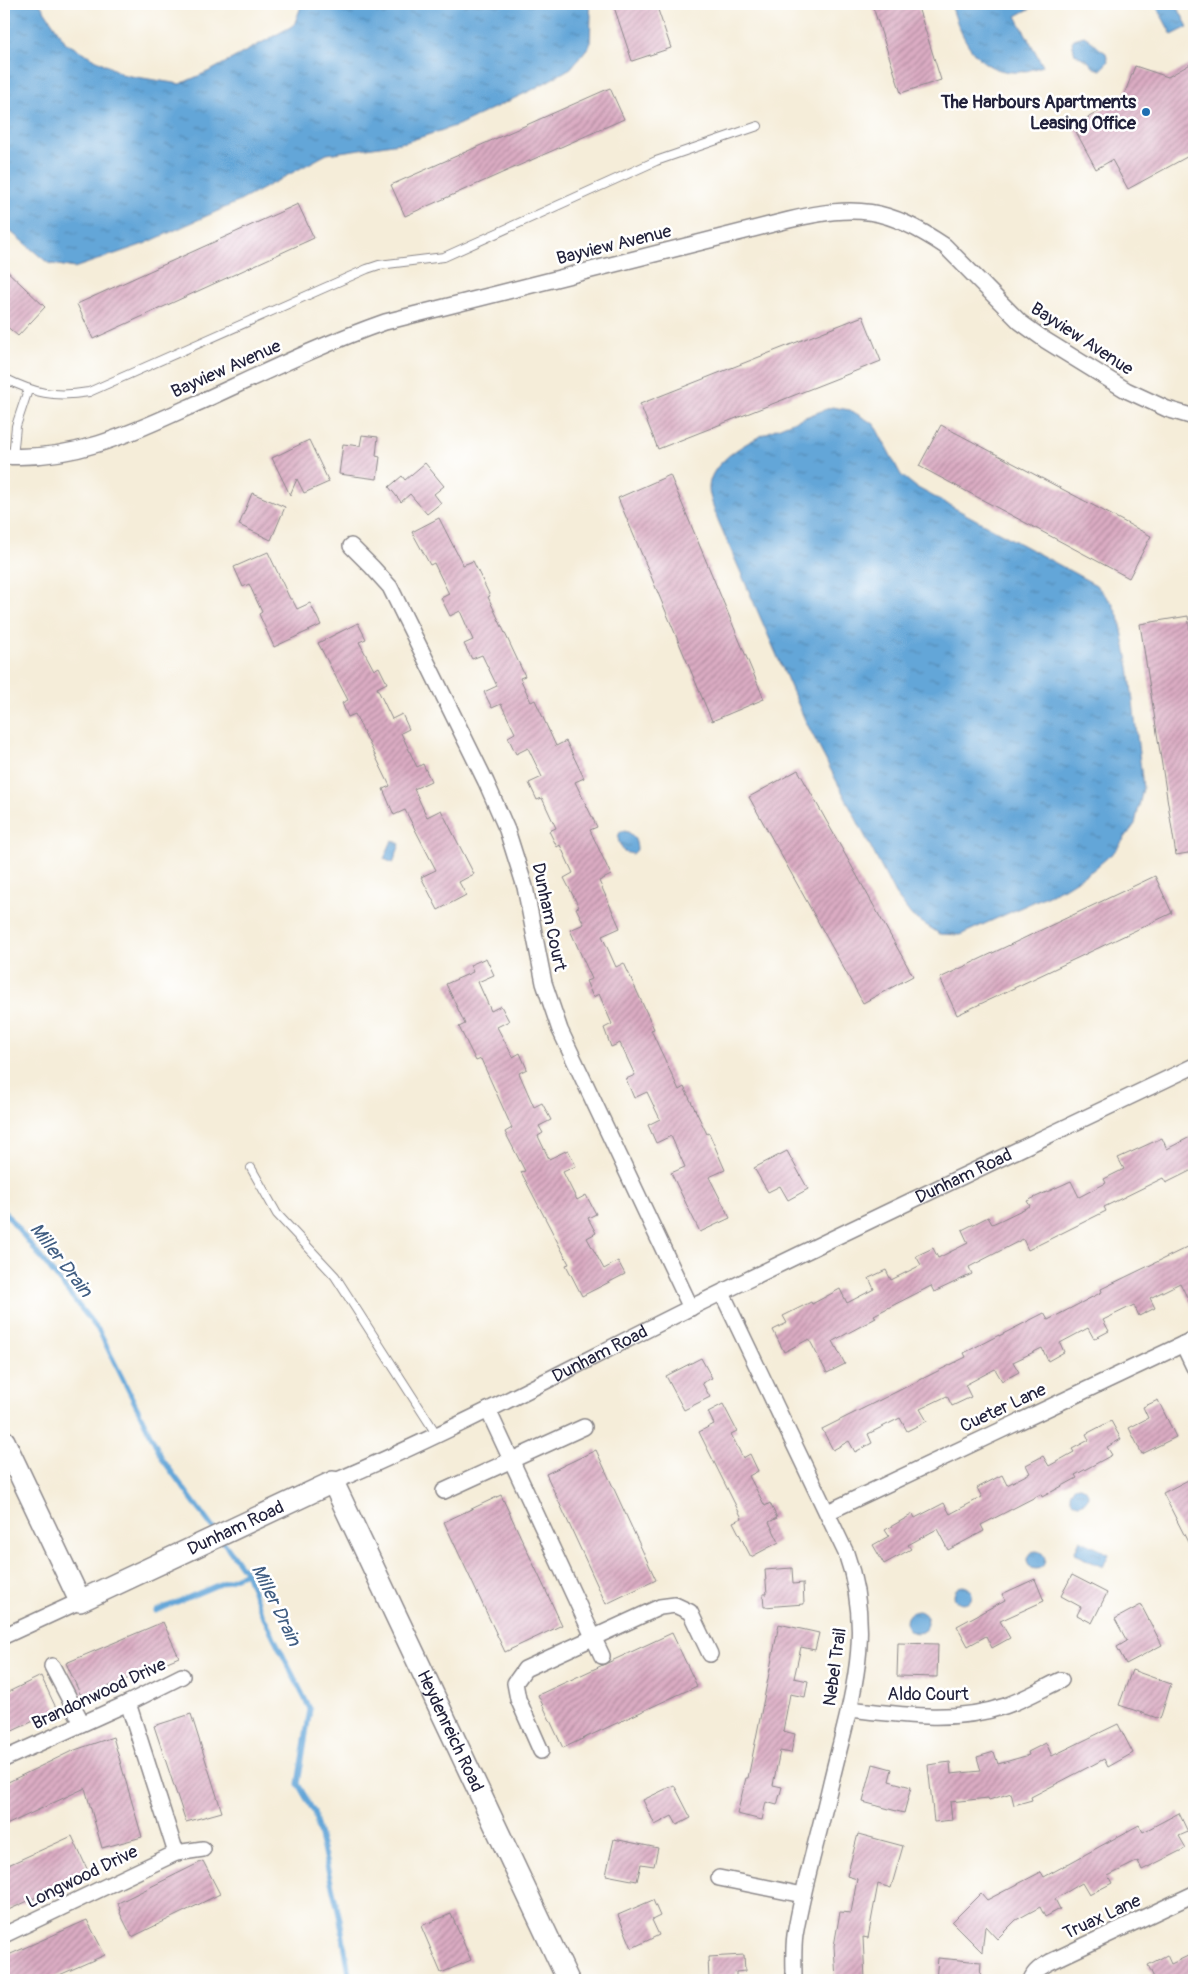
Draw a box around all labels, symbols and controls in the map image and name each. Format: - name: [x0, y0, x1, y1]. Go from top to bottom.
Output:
- place label: The Harbours Apartments Leasing Office: [940, 91, 1137, 135]
- marker: The Harbours Apartments Leasing Office: [1140, 106, 1152, 118]
- street label: Bayview Avenue: [554, 220, 674, 270]
- street label: Bayview Avenue: [1026, 297, 1138, 381]
- street label: Bayview Avenue: [168, 334, 285, 403]
- street label: Dunham Court: [526, 861, 572, 974]
- street label: Dunham Road: [911, 1143, 1016, 1209]
- water label: Miller Drain: [24, 1218, 98, 1303]
- street label: Dunham Road: [548, 1320, 651, 1388]
- street label: Cueter Lane: [956, 1378, 1050, 1438]
- street label: Dunham Road: [183, 1495, 288, 1560]
- water label: Miller Drain: [246, 1560, 307, 1651]
- street label: Nebel Trail: [818, 1626, 852, 1708]
- street label: Brandonwood Drive: [28, 1653, 170, 1735]
- street label: Heydenreich Road: [412, 1666, 489, 1796]
- street label: Aldo Court: [887, 1683, 969, 1706]
- street label: Longwood Drive: [22, 1840, 142, 1914]
- street label: Truax Lane: [1059, 1889, 1145, 1945]

